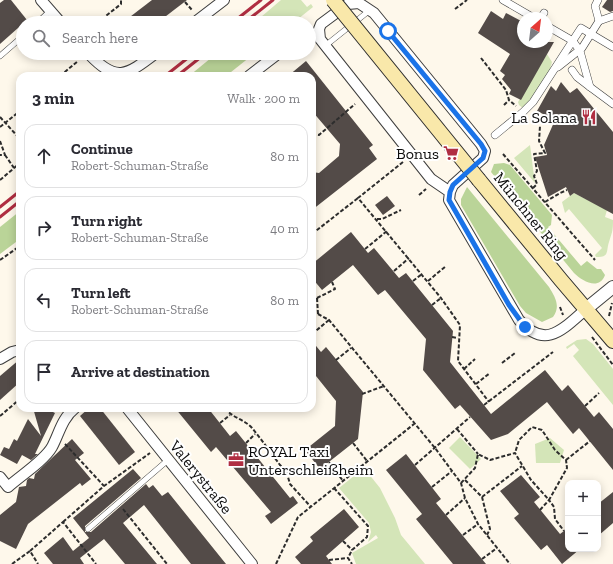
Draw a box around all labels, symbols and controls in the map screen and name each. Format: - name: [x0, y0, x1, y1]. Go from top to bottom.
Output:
- north arrow: [517, 12, 553, 48]
- search box: [16, 16, 316, 60]
- route start: [379, 22, 397, 40]
- icon: search: [30, 27, 52, 49]
- text: Search here: [62, 29, 138, 47]
- text: 3 min: [32, 88, 74, 108]
- text: Walk · 200 m: [227, 91, 300, 106]
- place label: La Solana: [511, 108, 577, 127]
- restaurant icon: La Solana: [580, 108, 598, 126]
- text: Continue: [71, 140, 133, 158]
- place label: Bonus: [396, 144, 439, 163]
- supermarket icon: Bonus: [442, 144, 460, 162]
- icon: ahead: [33, 145, 55, 167]
- text: 80 m: [270, 149, 299, 164]
- text: Robert-Schuman-Straße: [71, 158, 208, 173]
- street label: Münchner Ring: [490, 168, 572, 264]
- text: Turn right: [71, 212, 142, 230]
- icon: right: [33, 217, 55, 239]
- text: 40 m: [270, 221, 299, 236]
- text: Robert-Schuman-Straße: [71, 230, 208, 245]
- text: Turn left: [71, 284, 131, 302]
- icon: left: [33, 289, 55, 311]
- text: 80 m: [270, 293, 299, 308]
- text: Robert-Schuman-Straße: [71, 302, 208, 317]
- route end: [516, 318, 534, 336]
- icon: arrive: [33, 361, 55, 383]
- text: Arrive at destination: [71, 363, 210, 381]
- street label: Valerystraße: [165, 436, 236, 518]
- place label: ROYAL Taxi Unterschleißheim: [248, 442, 373, 479]
- office icon: ROYAL Taxi Unterschleißheim: [227, 451, 245, 469]
- map controls: [565, 480, 601, 552]
- button: +: [565, 480, 601, 516]
- button: −: [565, 516, 601, 552]

